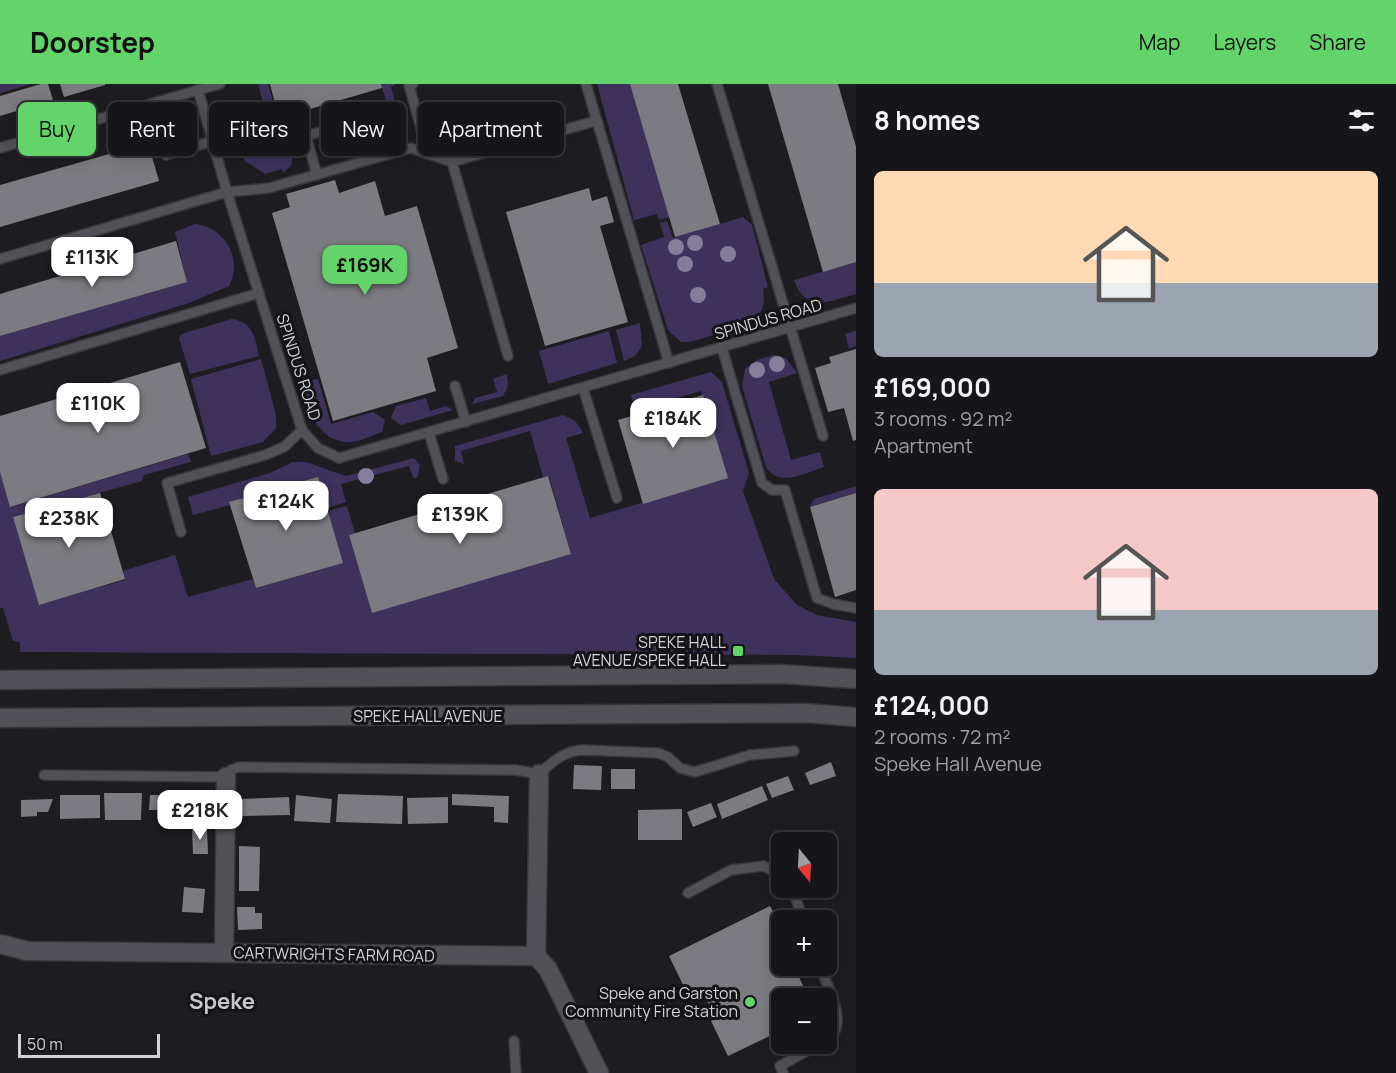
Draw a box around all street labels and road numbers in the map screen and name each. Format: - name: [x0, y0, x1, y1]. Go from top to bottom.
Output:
- street label: SPINDUS ROAD: [712, 293, 825, 345]
- street label: SPINDUS ROAD: [271, 311, 327, 423]
- street label: SPEKE HALL AVENUE: [353, 705, 503, 727]
- street label: CARTWRIGHTS FARM ROAD: [233, 941, 435, 967]

